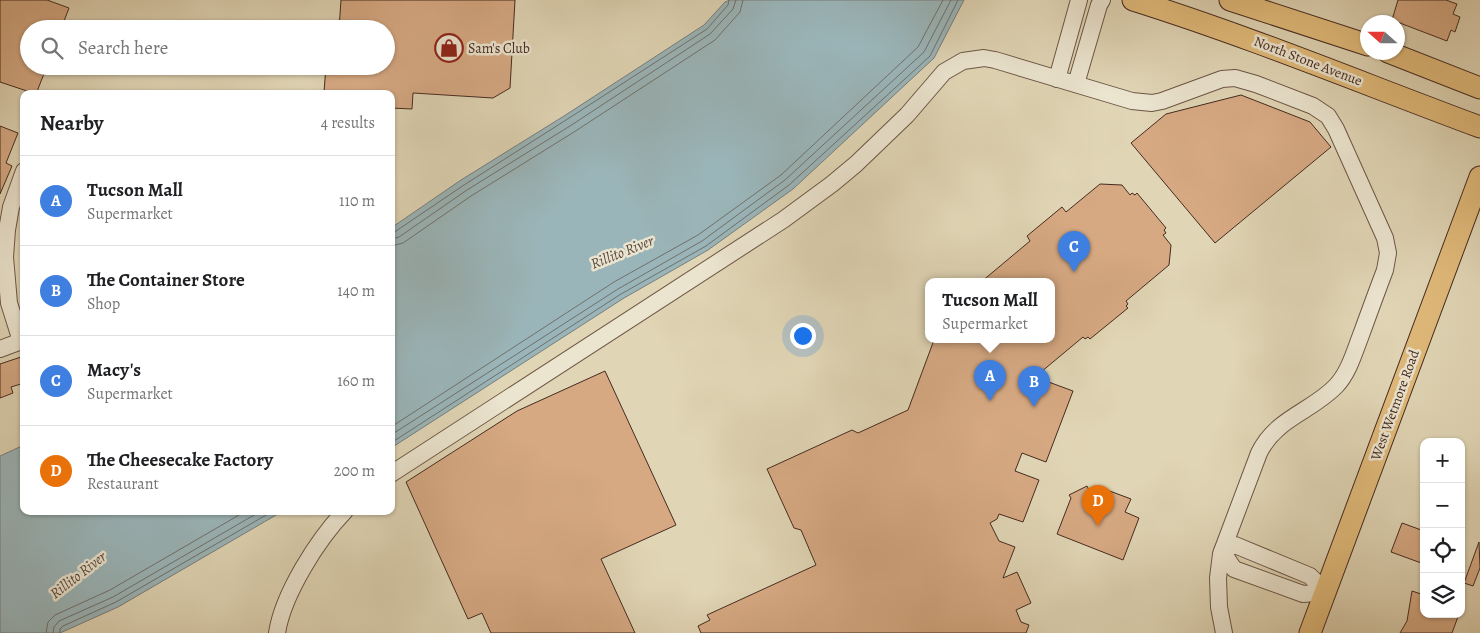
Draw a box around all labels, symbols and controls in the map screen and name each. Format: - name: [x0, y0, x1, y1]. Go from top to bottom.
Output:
- north arrow: [1360, 15, 1405, 60]
- search box: [20, 20, 395, 75]
- street label: North Stone Avenue: [1251, 32, 1365, 90]
- shop icon: Sam's Club: [434, 33, 464, 63]
- icon: search: [38, 34, 66, 62]
- text: Search here: [78, 35, 168, 61]
- place label: Sam's Club: [468, 39, 530, 58]
- text: Nearby: [40, 109, 103, 137]
- text: 4 results: [321, 112, 375, 134]
- text: Tucson Mall: [87, 177, 183, 203]
- text: A: [51, 190, 61, 212]
- text: 110 m: [339, 190, 375, 212]
- text: Supermarket: [87, 203, 173, 225]
- water label: Rillito River: [588, 230, 657, 274]
- pin: C: [1058, 231, 1090, 272]
- text: The Container Store: [87, 267, 245, 293]
- popup: [925, 278, 1055, 343]
- text: B: [51, 280, 61, 302]
- text: 140 m: [337, 280, 375, 302]
- text: Tucson Mall: [942, 287, 1038, 313]
- text: Shop: [87, 293, 120, 315]
- text: Supermarket: [942, 313, 1028, 335]
- your location: [790, 323, 816, 349]
- street label: West Wetmore Road: [1366, 347, 1424, 464]
- text: Macy's: [87, 357, 141, 383]
- pin: A: [974, 360, 1006, 401]
- pin: B: [1018, 366, 1050, 407]
- text: C: [51, 370, 61, 392]
- text: 160 m: [337, 370, 375, 392]
- text: Supermarket: [87, 383, 173, 405]
- map controls: [1420, 438, 1465, 618]
- button: +: [1420, 438, 1465, 483]
- text: The Cheesecake Factory: [87, 447, 273, 473]
- text: D: [50, 460, 62, 482]
- text: 200 m: [334, 460, 375, 482]
- text: Restaurant: [87, 473, 159, 495]
- button: −: [1420, 483, 1465, 528]
- pin: D: [1082, 485, 1114, 526]
- button: locate: [1420, 528, 1465, 573]
- water label: Rillito River: [46, 546, 111, 603]
- button: layers: [1420, 573, 1465, 618]

